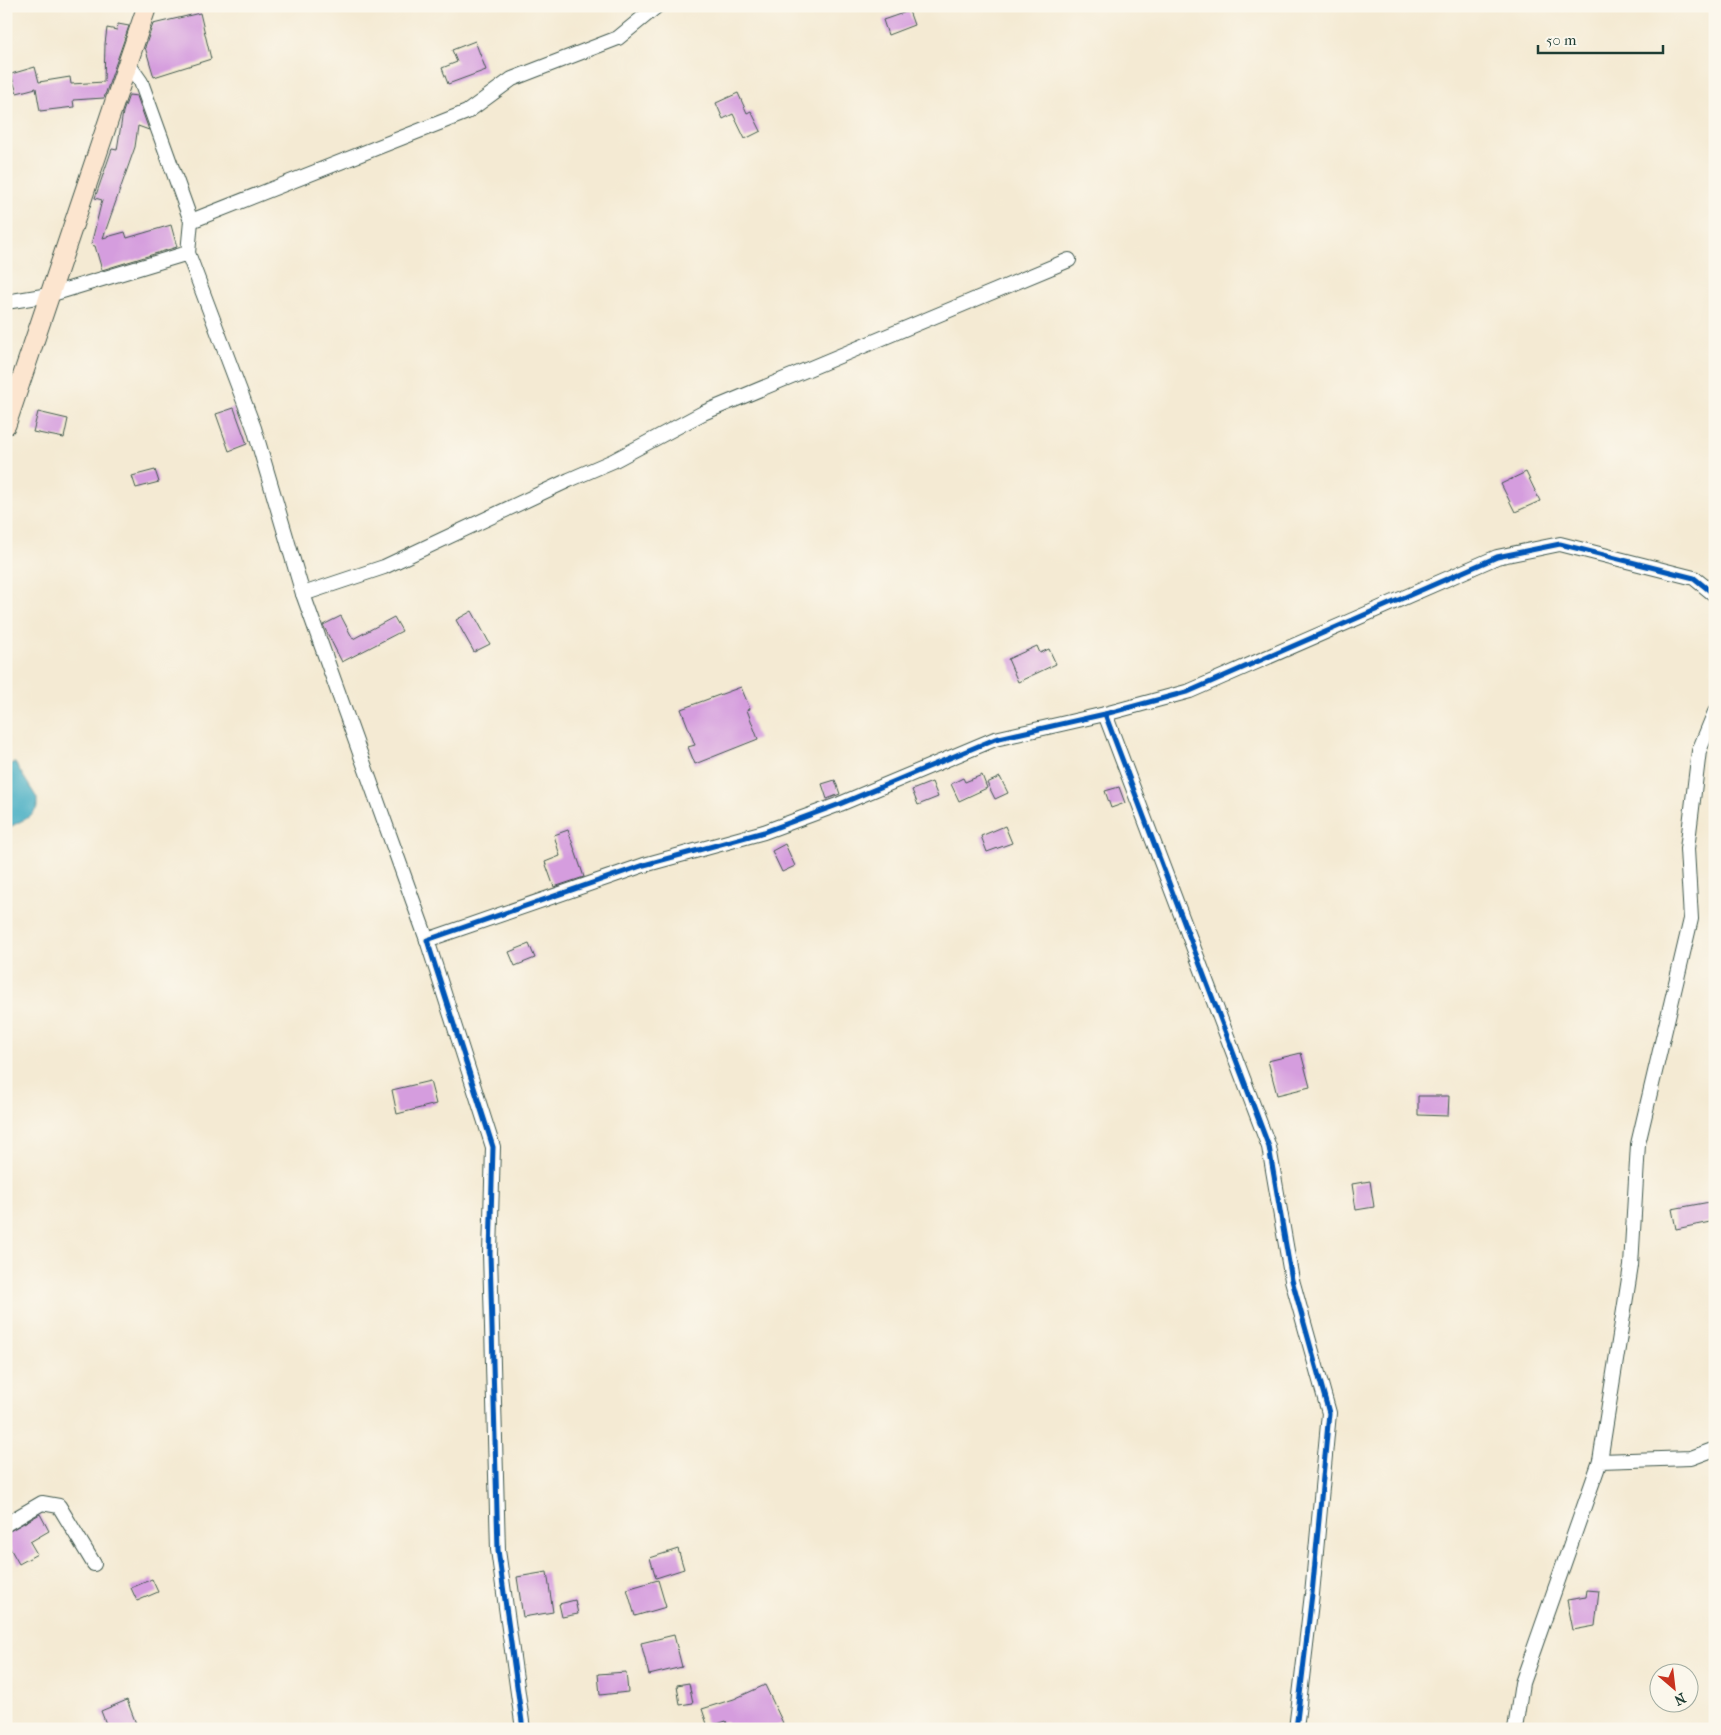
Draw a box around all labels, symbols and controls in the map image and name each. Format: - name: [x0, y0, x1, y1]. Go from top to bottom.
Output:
- scale bar: [1538, 22, 1664, 54]
- text: 50 m: [1546, 31, 1577, 49]
- north arrow: [1648, 1662, 1698, 1712]
- text: N: [1671, 1689, 1689, 1709]

